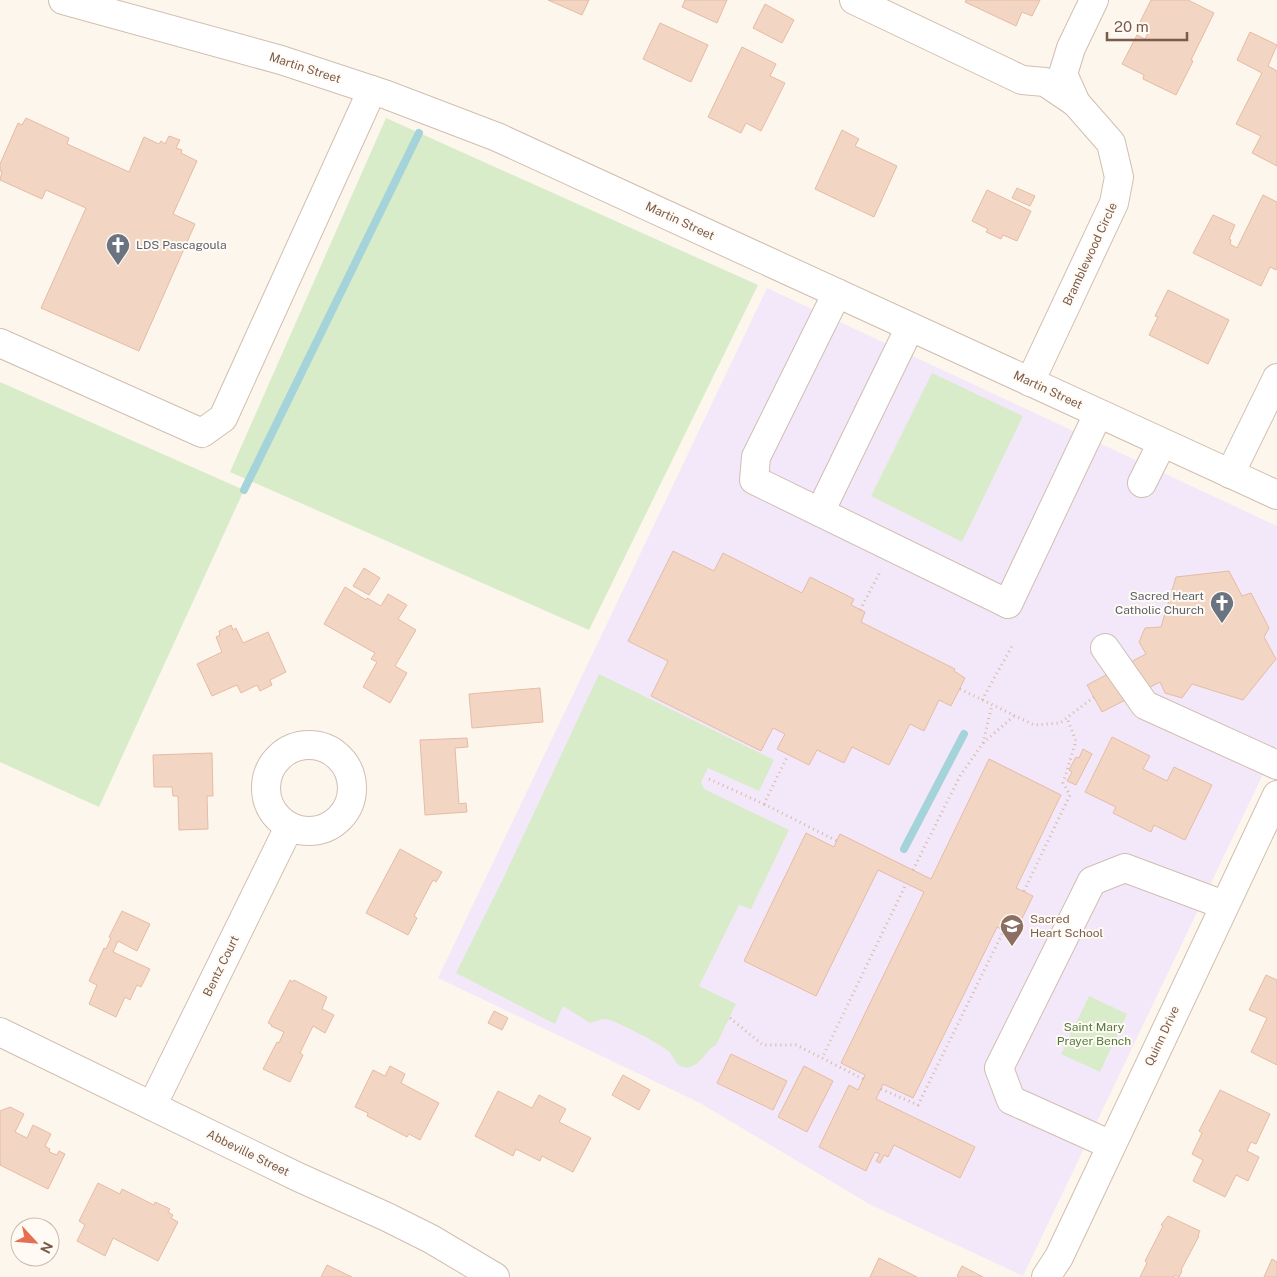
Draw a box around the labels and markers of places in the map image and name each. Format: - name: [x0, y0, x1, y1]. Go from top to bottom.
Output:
- church icon: LDS Pascagoula: [105, 232, 131, 266]
- place label: LDS Pascagoula: [136, 238, 227, 252]
- place label: Sacred Heart Catholic Church: [1115, 589, 1204, 617]
- church icon: Sacred Heart Catholic Church: [1209, 590, 1235, 624]
- place label: Sacred Heart School: [1030, 912, 1104, 940]
- school or university icon: Sacred Heart School: [999, 913, 1025, 947]

